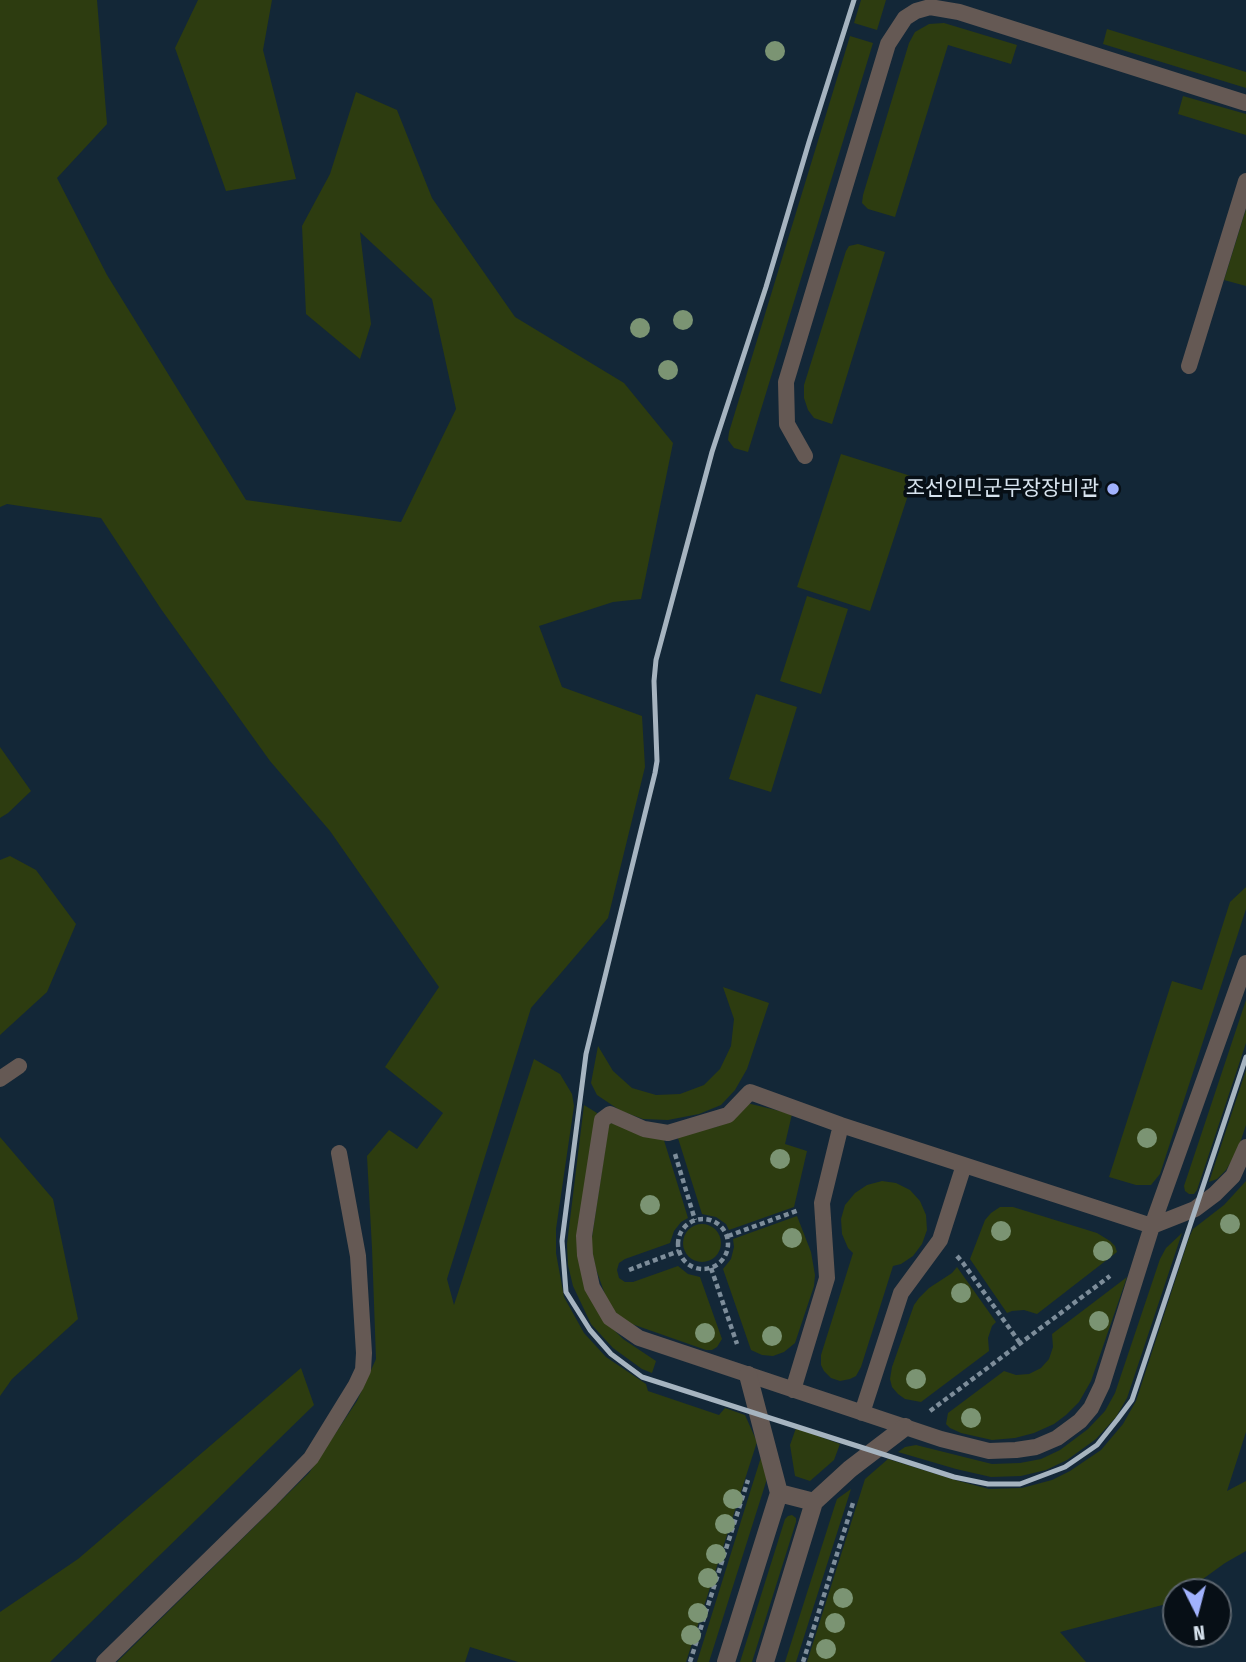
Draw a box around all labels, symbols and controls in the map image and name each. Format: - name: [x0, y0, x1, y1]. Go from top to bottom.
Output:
- place label: 조선인민군무장장비관: [906, 476, 1099, 502]
- marker: 조선인민군무장장비관: [1105, 481, 1121, 497]
- north arrow: [1162, 1578, 1232, 1648]
- text: N: [1192, 1620, 1206, 1644]

